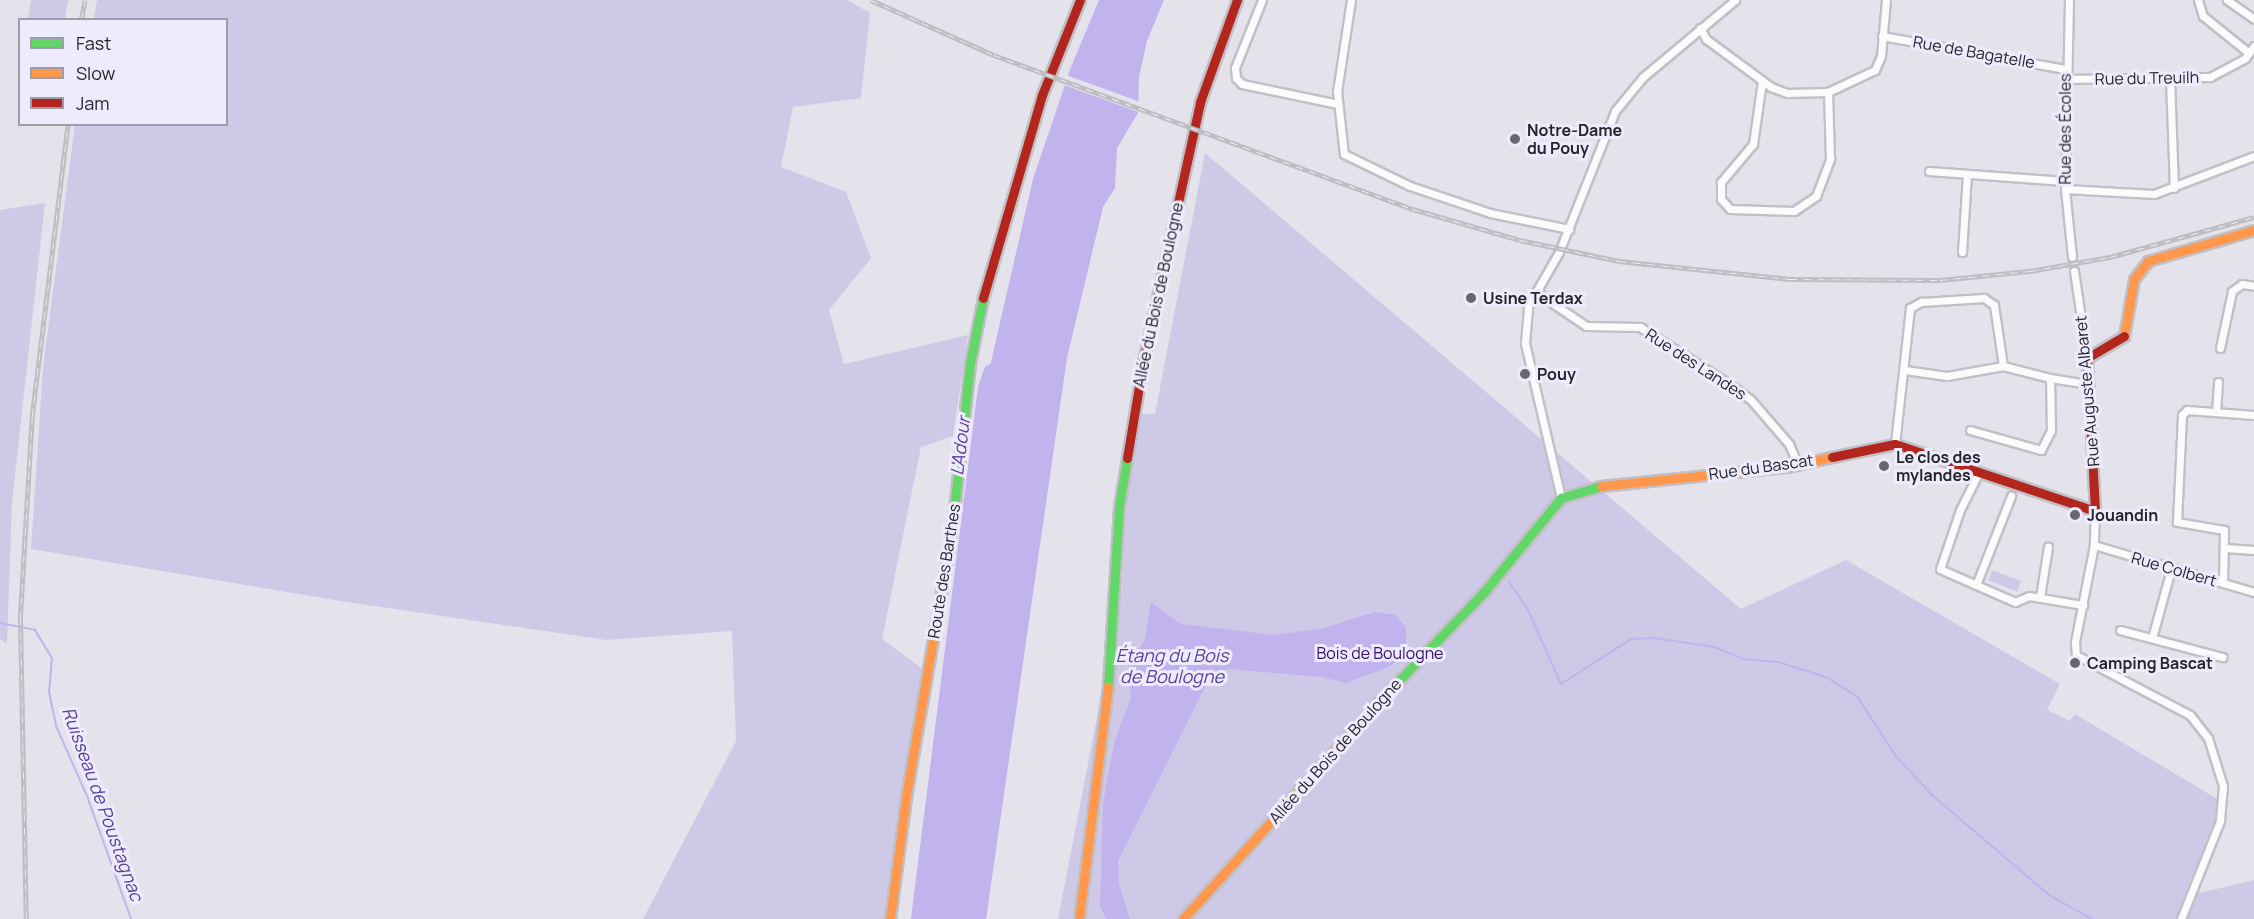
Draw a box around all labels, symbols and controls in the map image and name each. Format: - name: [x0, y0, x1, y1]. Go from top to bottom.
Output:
- legend: [18, 18, 228, 126]
- text: Fast: [76, 31, 111, 55]
- street label: Rue de Bagatelle: [1912, 32, 2036, 72]
- text: Slow: [76, 61, 115, 85]
- street label: Rue du Treuilh: [2095, 67, 2199, 89]
- street label: Rue des Écoles: [2055, 73, 2075, 185]
- text: Jam: [76, 91, 110, 115]
- place label: Notre-Dame du Pouy: [1527, 120, 1622, 158]
- marker: Notre-Dame du Pouy: [1508, 132, 1522, 146]
- street label: Allée du Bois de Boulogne: [1129, 201, 1187, 389]
- place label: Usine Terdax: [1483, 288, 1583, 308]
- marker: Usine Terdax: [1464, 291, 1478, 305]
- street label: Rue Auguste Albaret: [2071, 315, 2103, 467]
- street label: Rue des Landes: [1642, 324, 1750, 404]
- place label: Pouy: [1537, 364, 1576, 384]
- marker: Pouy: [1518, 367, 1532, 381]
- water label: L'Adour: [946, 416, 974, 476]
- place label: Le clos des mylandes: [1896, 447, 1981, 485]
- street label: Rue du Bascat: [1707, 450, 1815, 484]
- marker: Le clos des mylandes: [1877, 459, 1891, 473]
- street label: Route des Barthes: [924, 502, 964, 640]
- place label: Jouandin: [2087, 505, 2158, 525]
- marker: Jouandin: [2068, 508, 2082, 522]
- street label: Rue Colbert: [2129, 548, 2219, 590]
- park label: Bois de Boulogne: [1317, 643, 1443, 663]
- water label: Étang du Bois de Boulogne: [1116, 645, 1228, 688]
- place label: Camping Bascat: [2087, 653, 2213, 673]
- marker: Camping Bascat: [2068, 656, 2082, 670]
- street label: Allée du Bois de Boulogne: [1265, 675, 1405, 827]
- water label: Ruisseau de Poustagnac: [58, 704, 148, 904]

